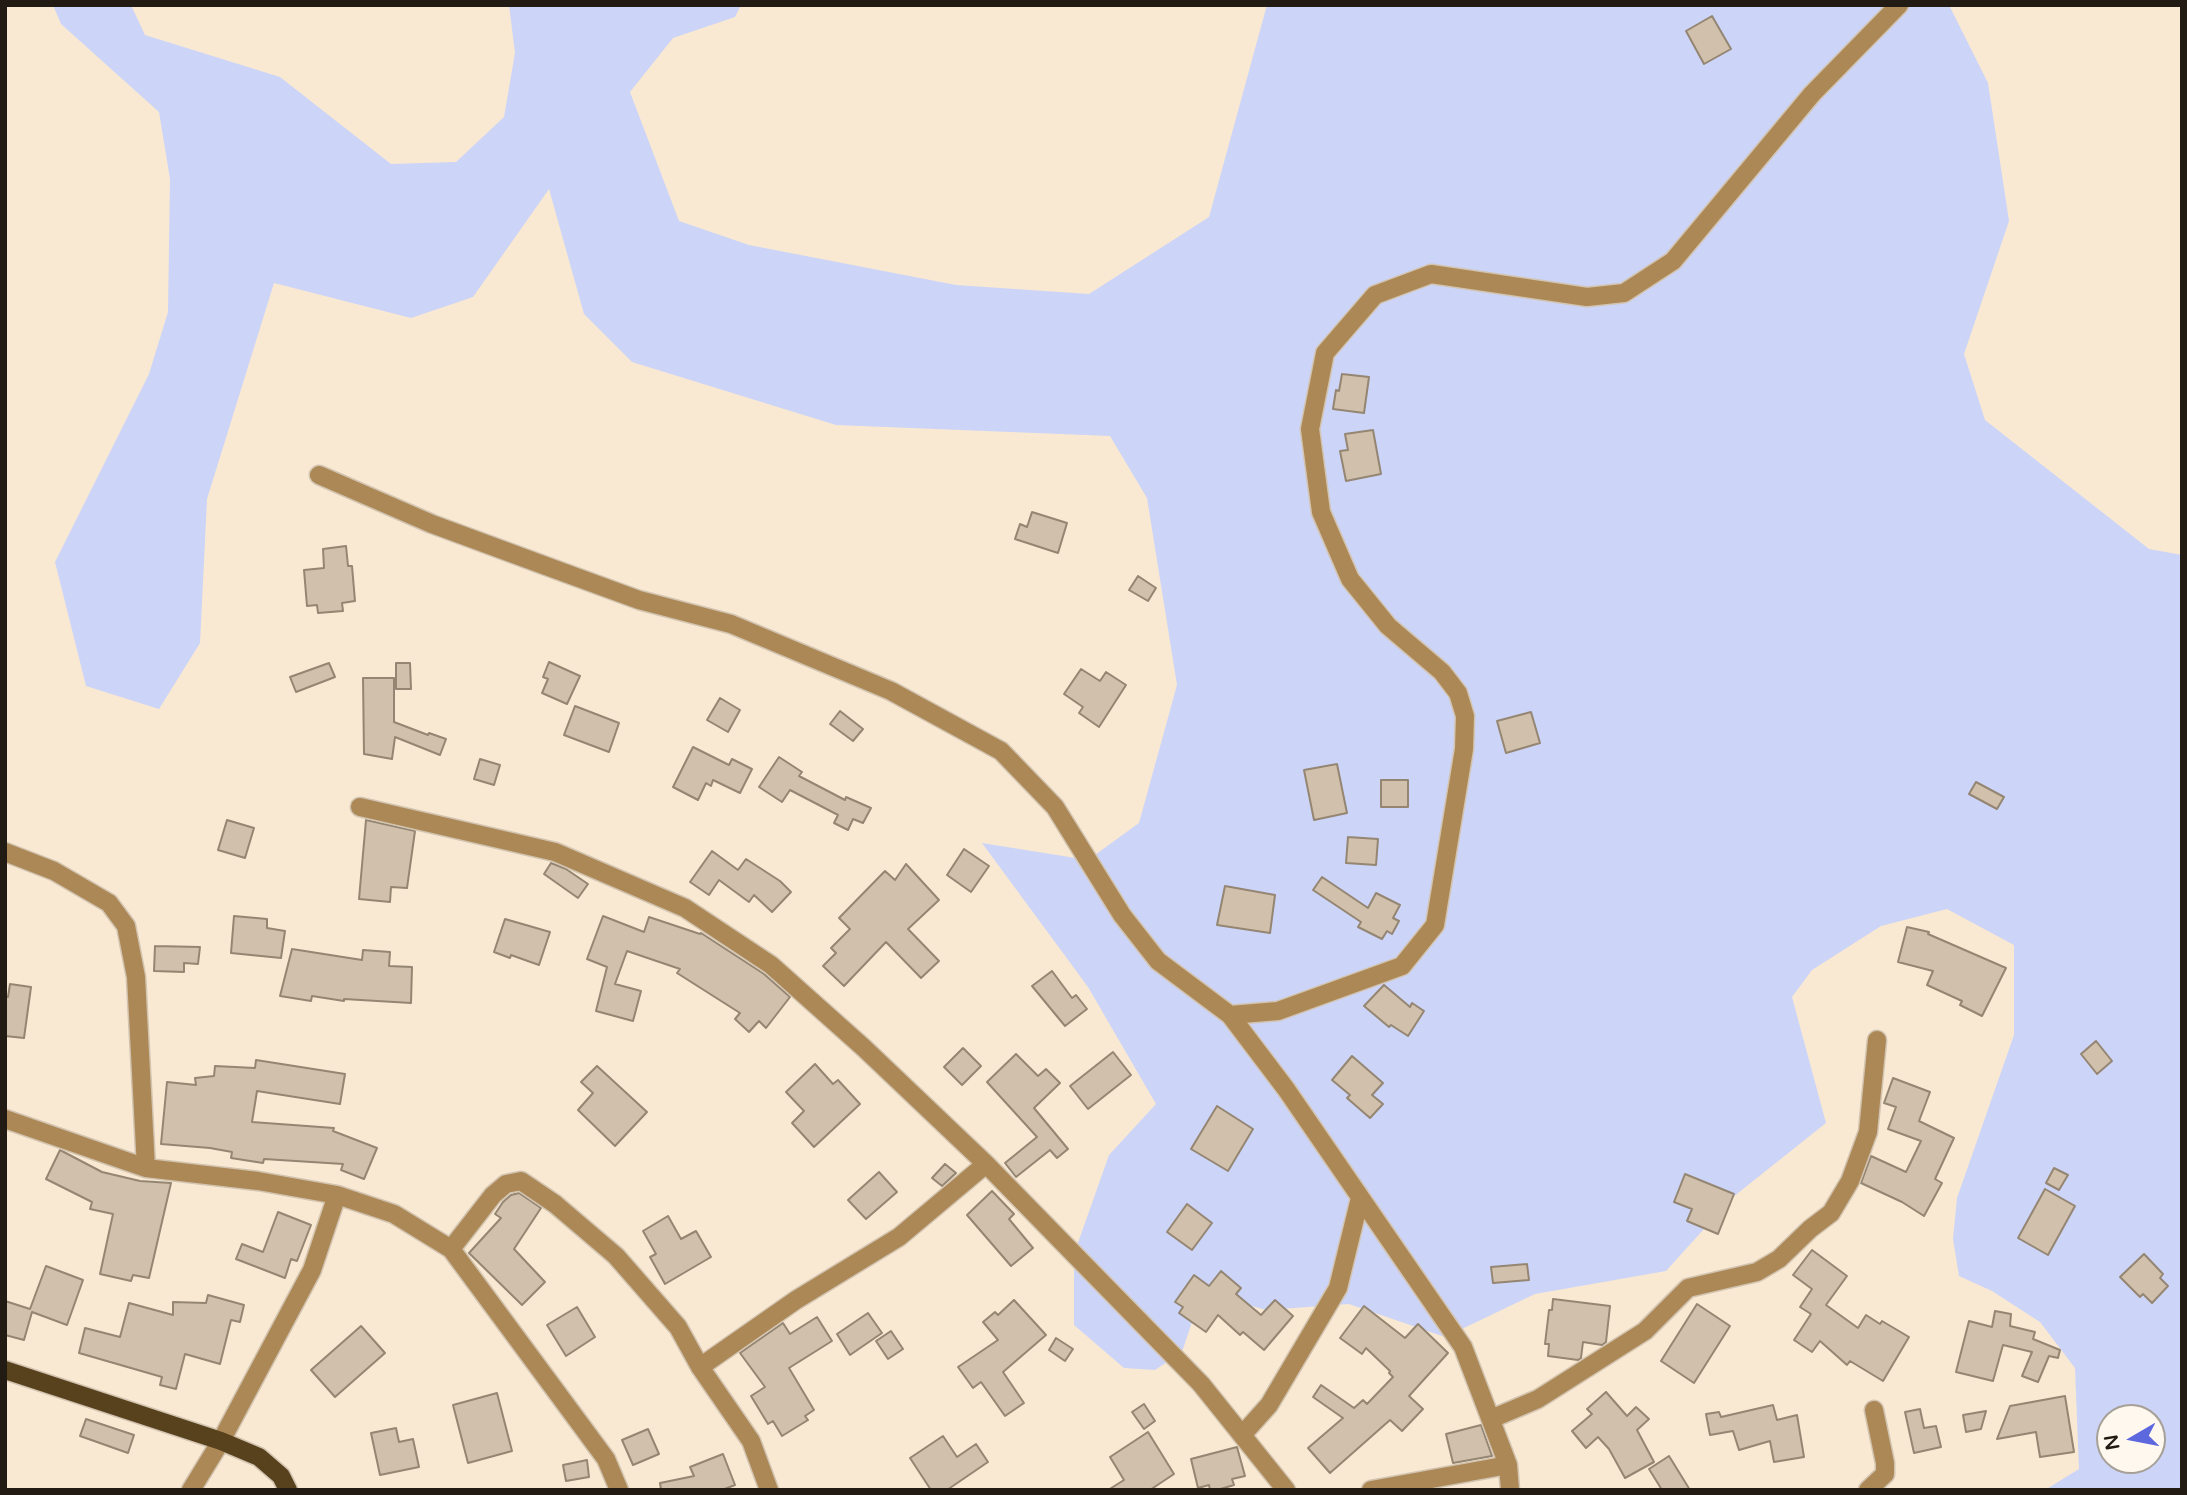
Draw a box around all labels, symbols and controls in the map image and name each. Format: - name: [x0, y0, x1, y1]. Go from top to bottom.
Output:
- north arrow: [2096, 1404, 2166, 1474]
- text: N: [2100, 1433, 2124, 1452]

